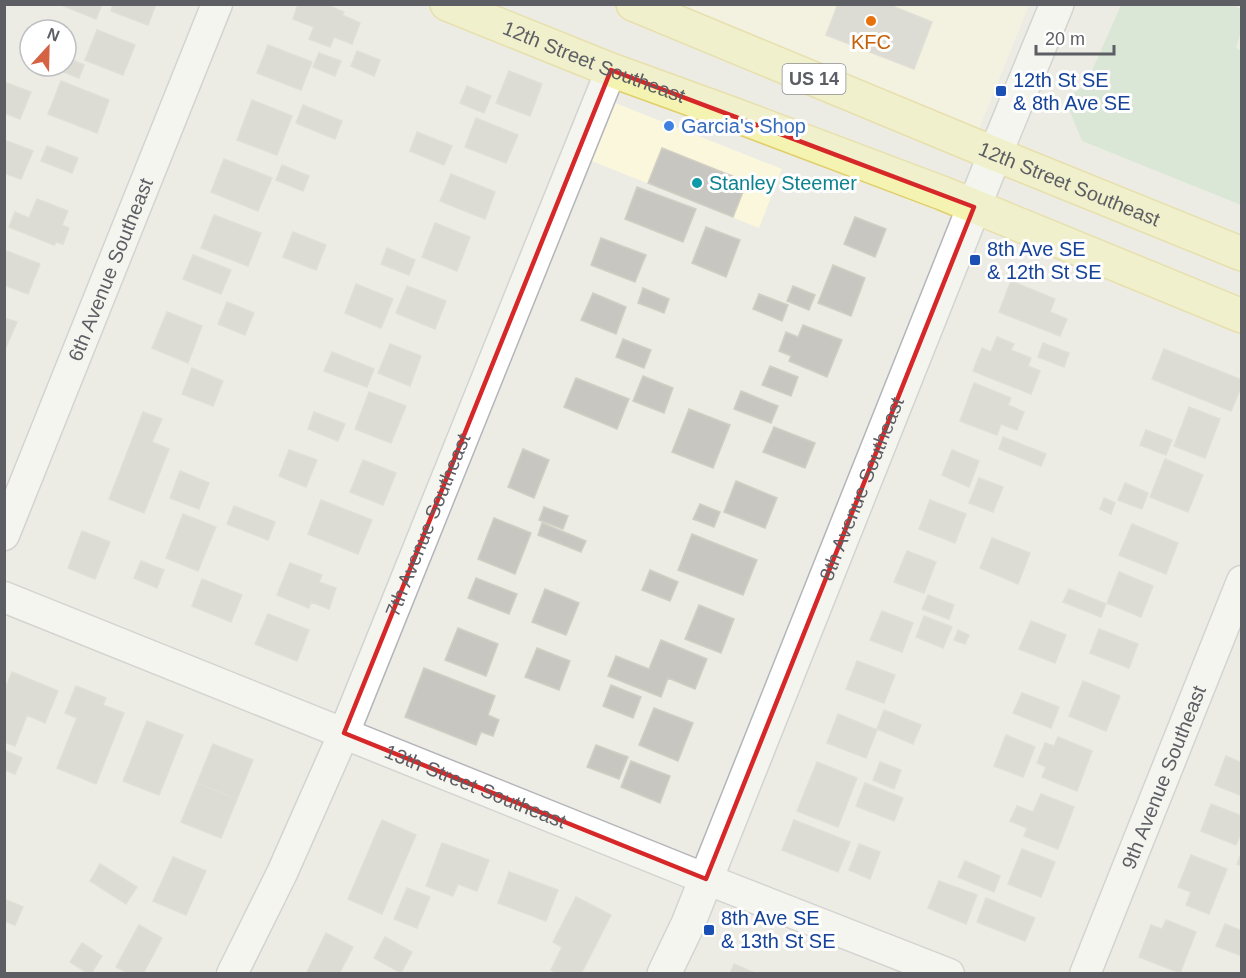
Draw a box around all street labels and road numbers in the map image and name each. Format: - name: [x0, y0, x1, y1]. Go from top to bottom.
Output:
- street label: 12th Street Southeast: [500, 17, 688, 107]
- road number: US 14: [782, 64, 846, 94]
- street label: 12th Street Southeast: [975, 137, 1164, 231]
- street label: 6th Avenue Southeast: [64, 174, 157, 364]
- street label: 8th Avenue Southeast: [815, 394, 908, 584]
- street label: 7th Avenue Southeast: [381, 430, 475, 620]
- street label: 9th Avenue Southeast: [1117, 682, 1210, 872]
- street label: 13th Street Southeast: [381, 740, 570, 833]

